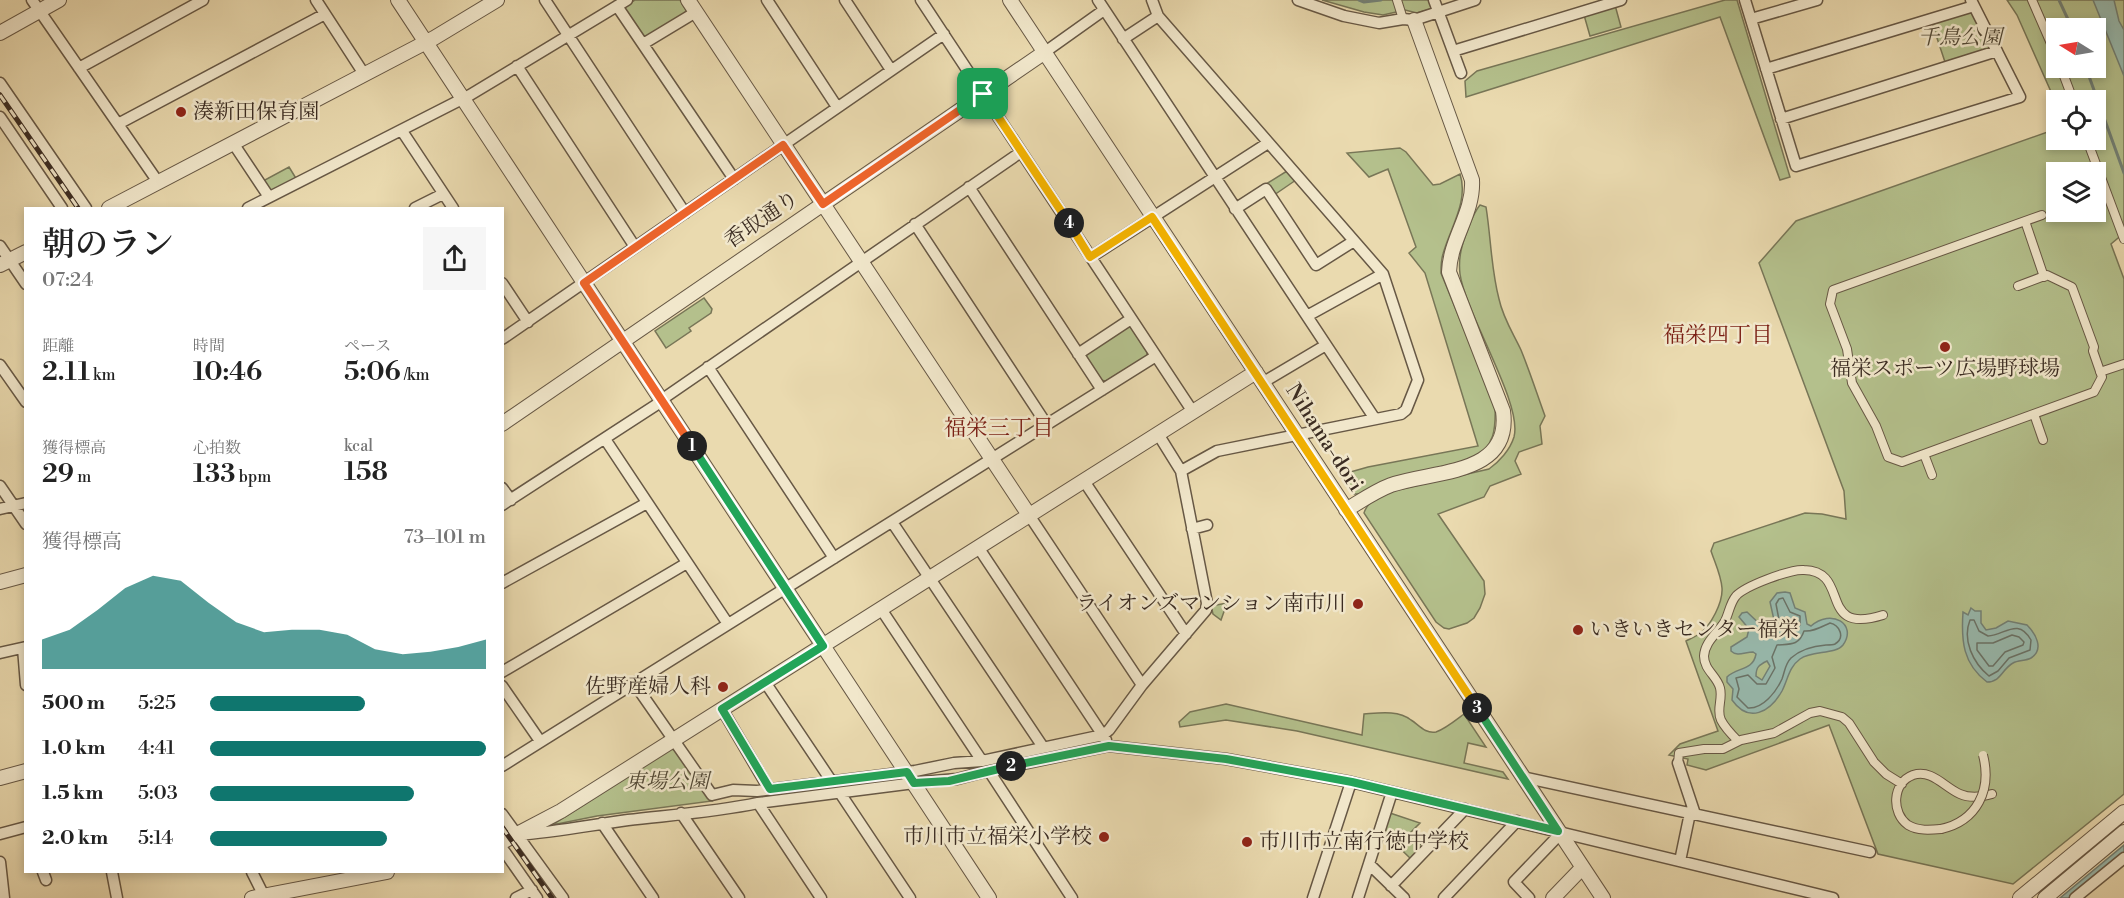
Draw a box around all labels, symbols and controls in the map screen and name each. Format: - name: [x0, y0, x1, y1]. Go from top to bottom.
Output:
- north arrow: [2046, 18, 2106, 78]
- map controls: [2046, 18, 2106, 222]
- park label: 千鳥公園: [1918, 25, 2005, 51]
- pin: [957, 68, 1008, 119]
- icon: arrive: [966, 77, 999, 110]
- button: locate: [2046, 90, 2106, 150]
- place label: 湊新田保育園: [193, 99, 319, 125]
- marker: 湊新田保育園: [174, 105, 188, 119]
- button: layers: [2046, 162, 2106, 222]
- street label: 香取通り: [720, 186, 804, 254]
- pin: 4: [1054, 208, 1084, 238]
- text: 4: [1064, 213, 1074, 233]
- text: 朝のラン: [42, 225, 174, 266]
- button: share: [423, 227, 486, 290]
- text: 07:24: [42, 268, 93, 293]
- district label: 福栄四丁目: [1663, 322, 1773, 349]
- text: 距離: [42, 336, 74, 356]
- text: 時間: [193, 336, 225, 356]
- text: ペース: [344, 336, 391, 356]
- marker: 福栄スポーツ広場野球場: [1938, 340, 1952, 354]
- text: 2.11: [42, 356, 90, 388]
- text: 10:46: [193, 356, 262, 388]
- text: 5:06: [344, 356, 401, 388]
- place label: 福栄スポーツ広場野球場: [1830, 356, 2060, 382]
- text: km: [90, 365, 115, 385]
- text: /km: [401, 365, 429, 385]
- street label: Nihama-dori: [1280, 379, 1368, 497]
- district label: 福栄三丁目: [944, 415, 1054, 442]
- pin: 1: [677, 431, 707, 461]
- text: kcal: [344, 436, 373, 456]
- text: 1: [688, 436, 696, 456]
- text: 獲得標高: [42, 438, 106, 458]
- text: 心拍数: [193, 438, 241, 458]
- text: 158: [344, 456, 388, 488]
- text: 29: [42, 458, 74, 490]
- text: 133: [193, 458, 235, 490]
- text: m: [74, 467, 91, 487]
- text: bpm: [235, 467, 271, 487]
- text: 73–101 m: [403, 525, 486, 550]
- text: 獲得標高: [42, 530, 122, 555]
- place label: ライオンズマンション南市川: [1076, 591, 1346, 617]
- marker: ライオンズマンション南市川: [1351, 597, 1365, 611]
- place label: いきいきセンター福栄: [1590, 617, 1799, 643]
- marker: いきいきセンター福栄: [1571, 623, 1585, 637]
- place label: 佐野産婦人科: [585, 674, 711, 700]
- marker: 佐野産婦人科: [716, 680, 730, 694]
- text: 500 m: [42, 691, 105, 716]
- text: 5:25: [138, 691, 176, 716]
- pin: 3: [1462, 693, 1492, 723]
- text: 3: [1472, 698, 1482, 718]
- text: 1.0 km: [42, 736, 106, 761]
- text: 4:41: [138, 736, 175, 761]
- pin: 2: [996, 751, 1026, 781]
- text: 2: [1006, 756, 1016, 776]
- park label: 東場公園: [625, 769, 712, 795]
- text: 1.5 km: [42, 781, 103, 806]
- text: 5:03: [138, 781, 178, 806]
- place label: 市川市立福栄小学校: [903, 824, 1092, 850]
- text: 2.0 km: [42, 826, 108, 851]
- text: 5:14: [138, 826, 173, 851]
- place label: 市川市立南行徳中学校: [1259, 829, 1469, 855]
- marker: 市川市立福栄小学校: [1097, 830, 1111, 844]
- marker: 市川市立南行徳中学校: [1240, 835, 1254, 849]

